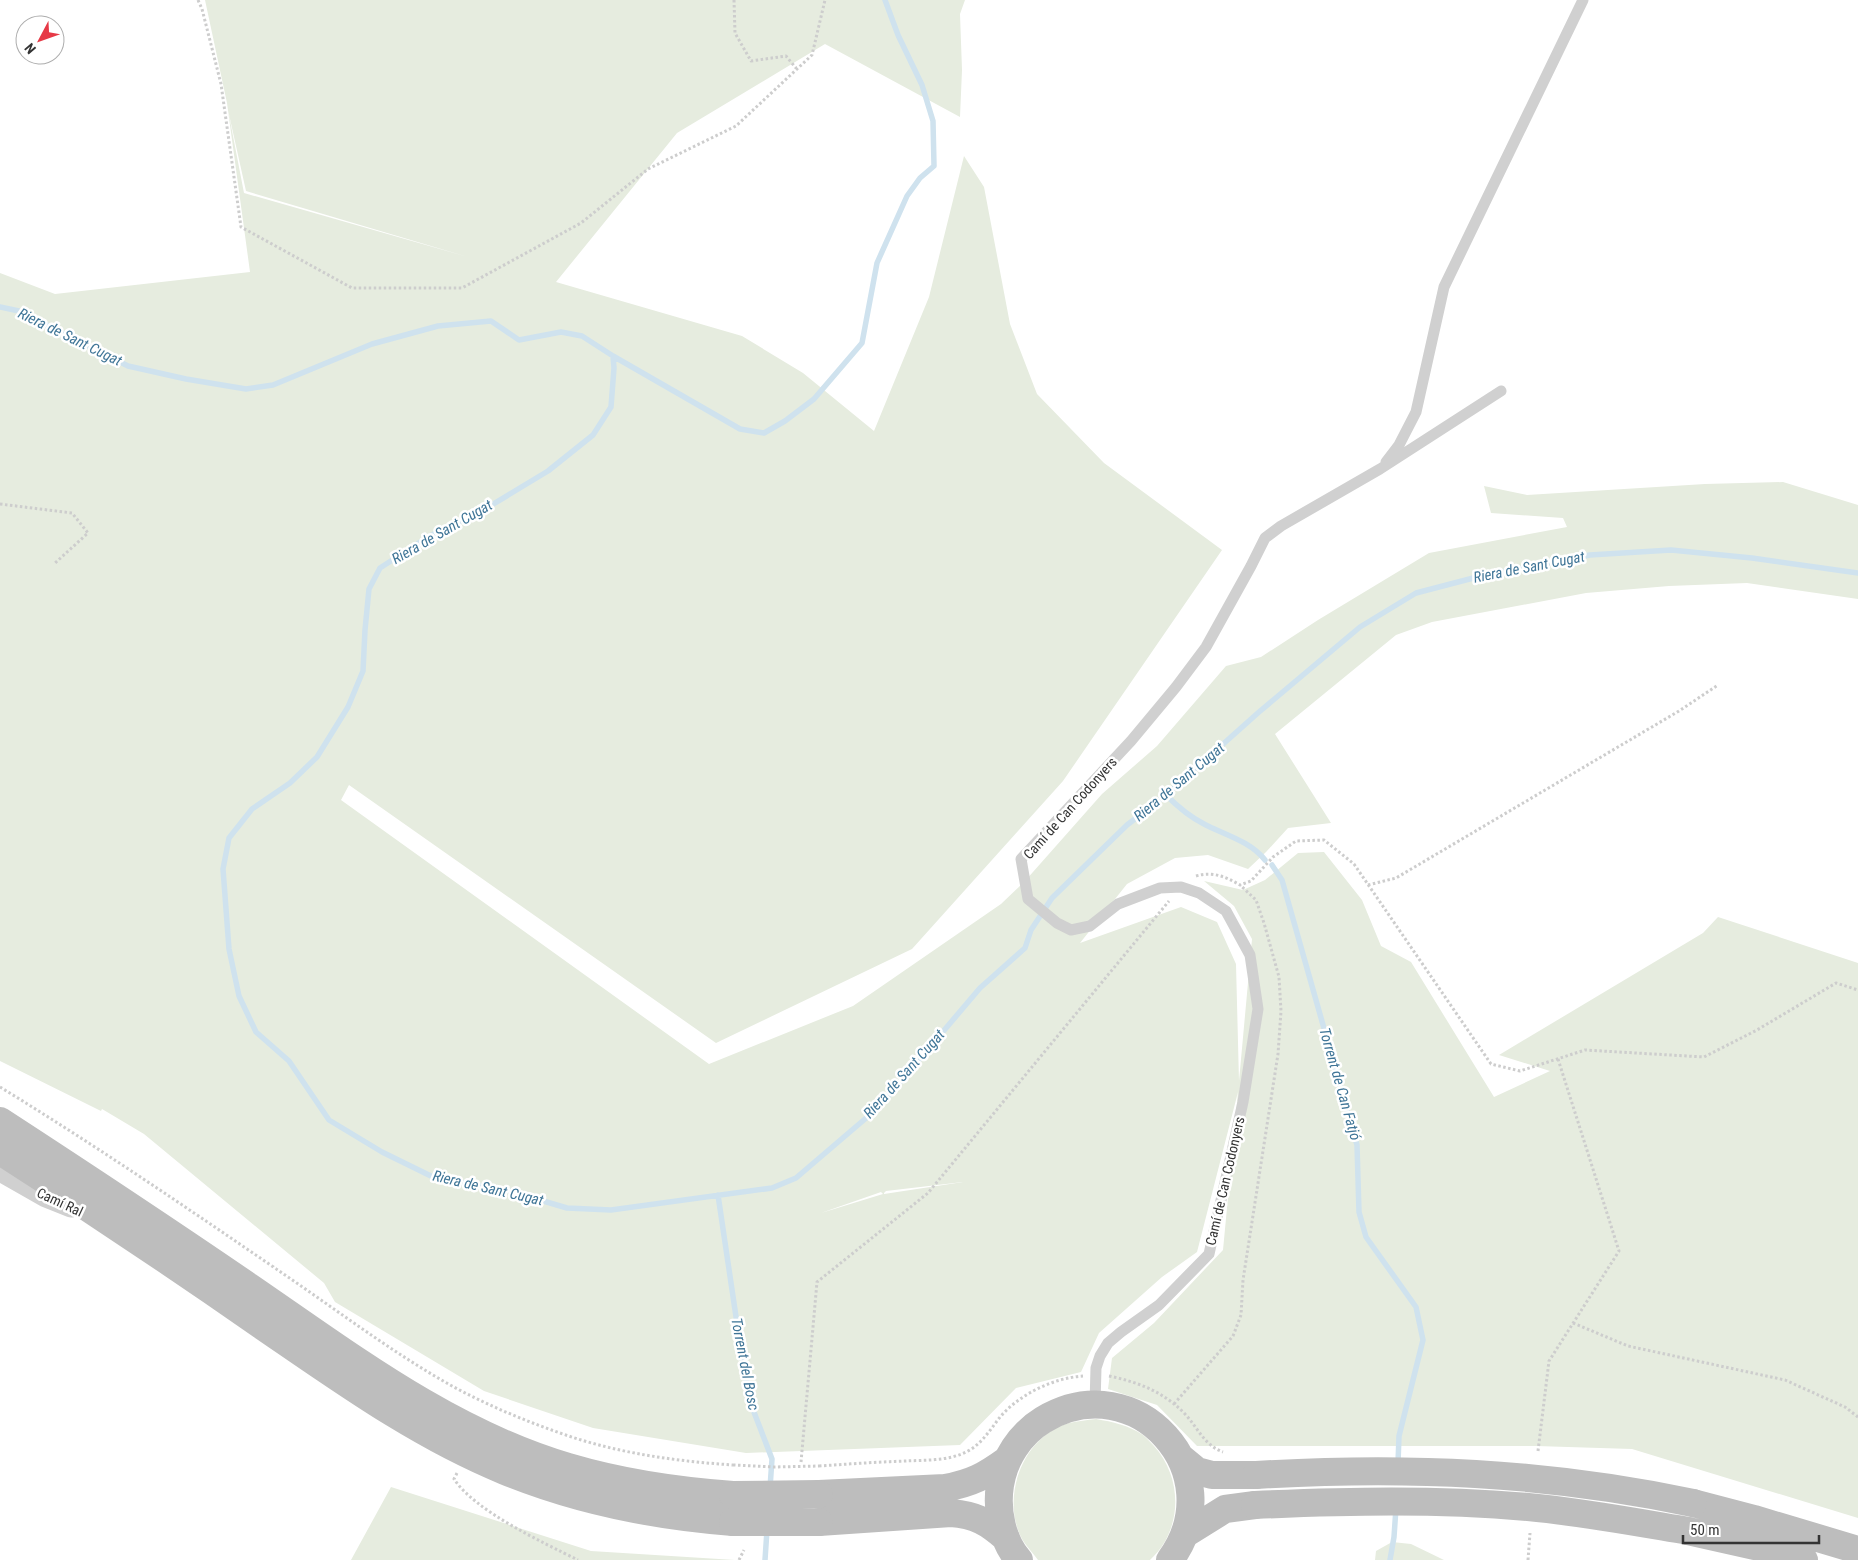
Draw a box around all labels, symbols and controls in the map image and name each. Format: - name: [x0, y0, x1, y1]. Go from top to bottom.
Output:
- north arrow: [15, 15, 65, 65]
- text: N: [21, 40, 39, 57]
- water label: Riera de Sant Cugat: [15, 304, 125, 370]
- water label: Riera de Sant Cugat: [389, 496, 496, 568]
- water label: Riera de Sant Cugat: [1472, 547, 1587, 587]
- water label: Riera de Sant Cugat: [1130, 738, 1229, 825]
- street label: Camí de Can Codonyers: [1020, 754, 1120, 862]
- water label: Riera de Sant Cugat: [860, 1026, 949, 1122]
- water label: Torrent de Can Fatjó: [1315, 1026, 1365, 1142]
- street label: Camí de Can Codonyers: [1202, 1115, 1248, 1247]
- water label: Riera de Sant Cugat: [431, 1167, 546, 1210]
- street label: Camí Ral: [34, 1184, 86, 1220]
- water label: Torrent del Bosc: [727, 1316, 763, 1412]
- scale bar: [1683, 1512, 1819, 1544]
- text: 50 m: [1690, 1521, 1720, 1539]

